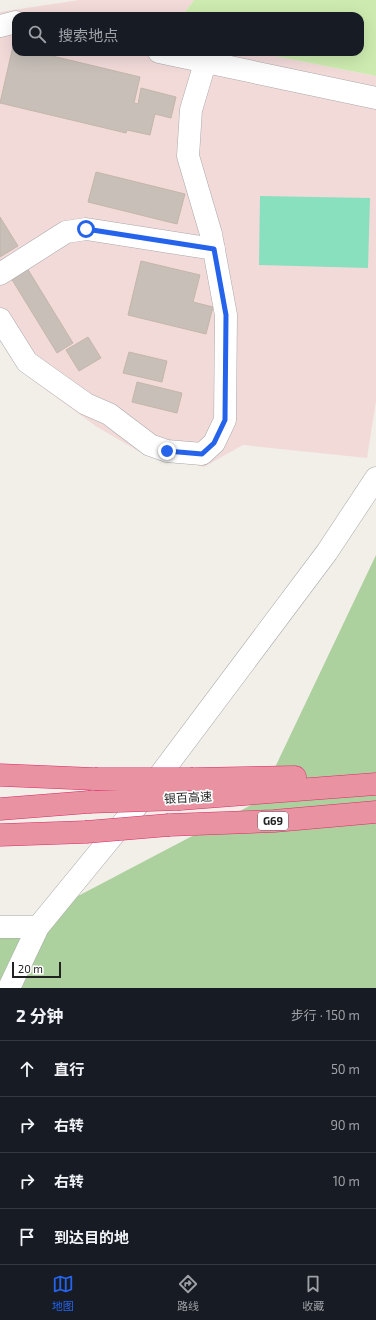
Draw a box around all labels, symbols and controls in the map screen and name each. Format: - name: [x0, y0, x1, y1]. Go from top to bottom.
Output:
- search box: [12, 12, 364, 56]
- icon: search: [26, 23, 48, 45]
- text: 搜索地点: [58, 26, 118, 44]
- route start: [77, 220, 95, 238]
- route end: [158, 442, 176, 460]
- street label: 银百高速: [164, 789, 212, 805]
- road number: G69: [258, 812, 288, 830]
- scale bar: [12, 960, 61, 979]
- text: 20 m: [18, 962, 43, 975]
- text: 2 分钟: [16, 1005, 64, 1025]
- text: 步行 · 150 m: [291, 1007, 360, 1023]
- icon: ahead: [16, 1058, 38, 1080]
- text: 直行: [54, 1060, 84, 1078]
- text: 50 m: [331, 1061, 360, 1077]
- icon: right: [16, 1114, 38, 1136]
- text: 右转: [54, 1116, 84, 1134]
- text: 90 m: [330, 1117, 360, 1133]
- icon: right: [16, 1170, 38, 1192]
- text: 右转: [54, 1172, 84, 1190]
- text: 10 m: [333, 1173, 360, 1189]
- icon: arrive: [16, 1226, 38, 1248]
- text: 到达目的地: [54, 1228, 129, 1246]
- tab: 地图: [52, 1273, 74, 1313]
- tab: 路线: [177, 1273, 199, 1313]
- tab: 收藏: [302, 1273, 324, 1313]

